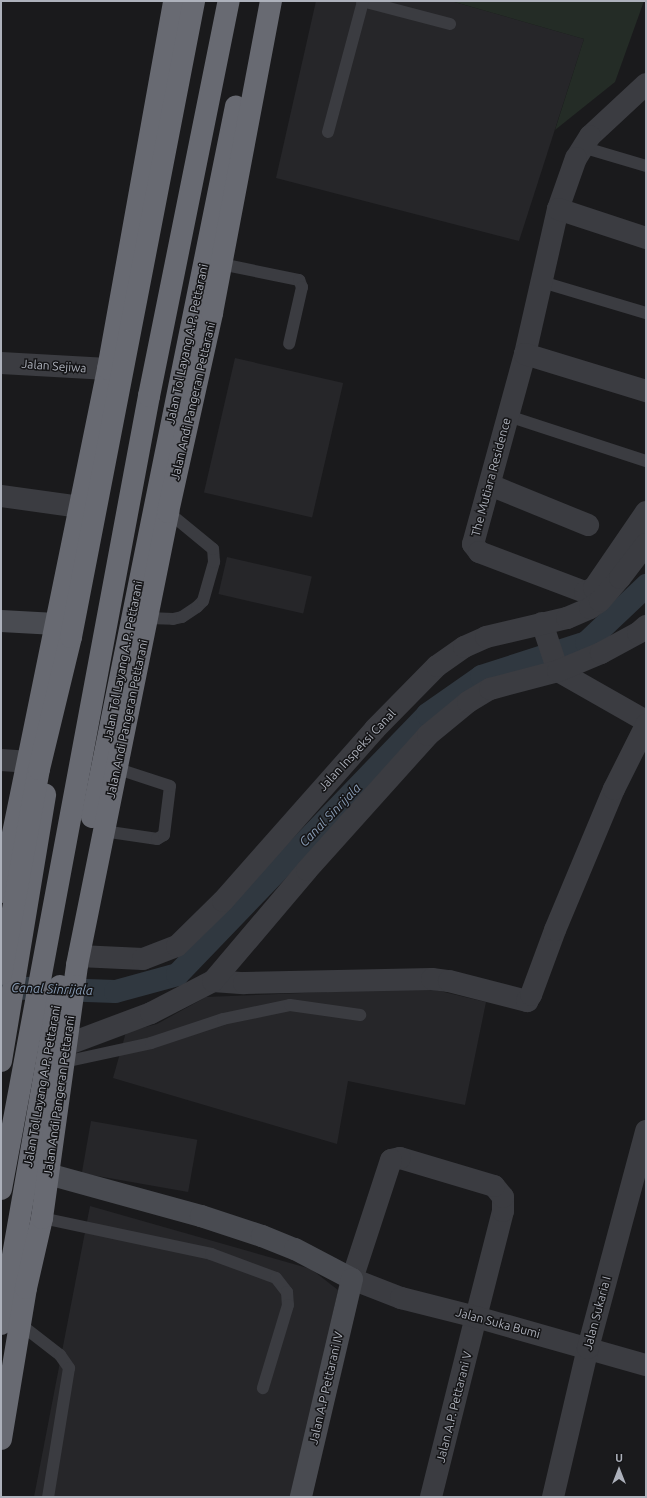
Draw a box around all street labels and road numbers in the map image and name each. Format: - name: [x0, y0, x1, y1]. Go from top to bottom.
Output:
- street label: Jalan Tol Layang A.P. Pettarani: [163, 263, 211, 425]
- street label: Jalan Andi Pangeran Pettarani: [168, 321, 218, 481]
- street label: Jalan Sejiwa: [21, 357, 87, 375]
- street label: The Mutiara Residence: [468, 416, 514, 538]
- street label: Jalan Tol Layang A.P. Pettarani: [100, 579, 146, 743]
- street label: Jalan Andi Pangeran Pettarani: [103, 638, 151, 800]
- street label: Jalan Inspeksi Canal: [315, 706, 399, 794]
- street label: Jalan Tol Layang A.P. Pettarani: [21, 1004, 63, 1168]
- street label: Jalan Andi Pangeran Pettarani: [41, 1015, 77, 1177]
- street label: Jalan Sukaria I: [580, 1275, 614, 1351]
- street label: Jalan Suka Bumi: [454, 1305, 542, 1341]
- street label: Jalan A.P Pettarani IV: [306, 1330, 346, 1446]
- street label: Jalan A.P. Pettarani V: [433, 1350, 475, 1464]

